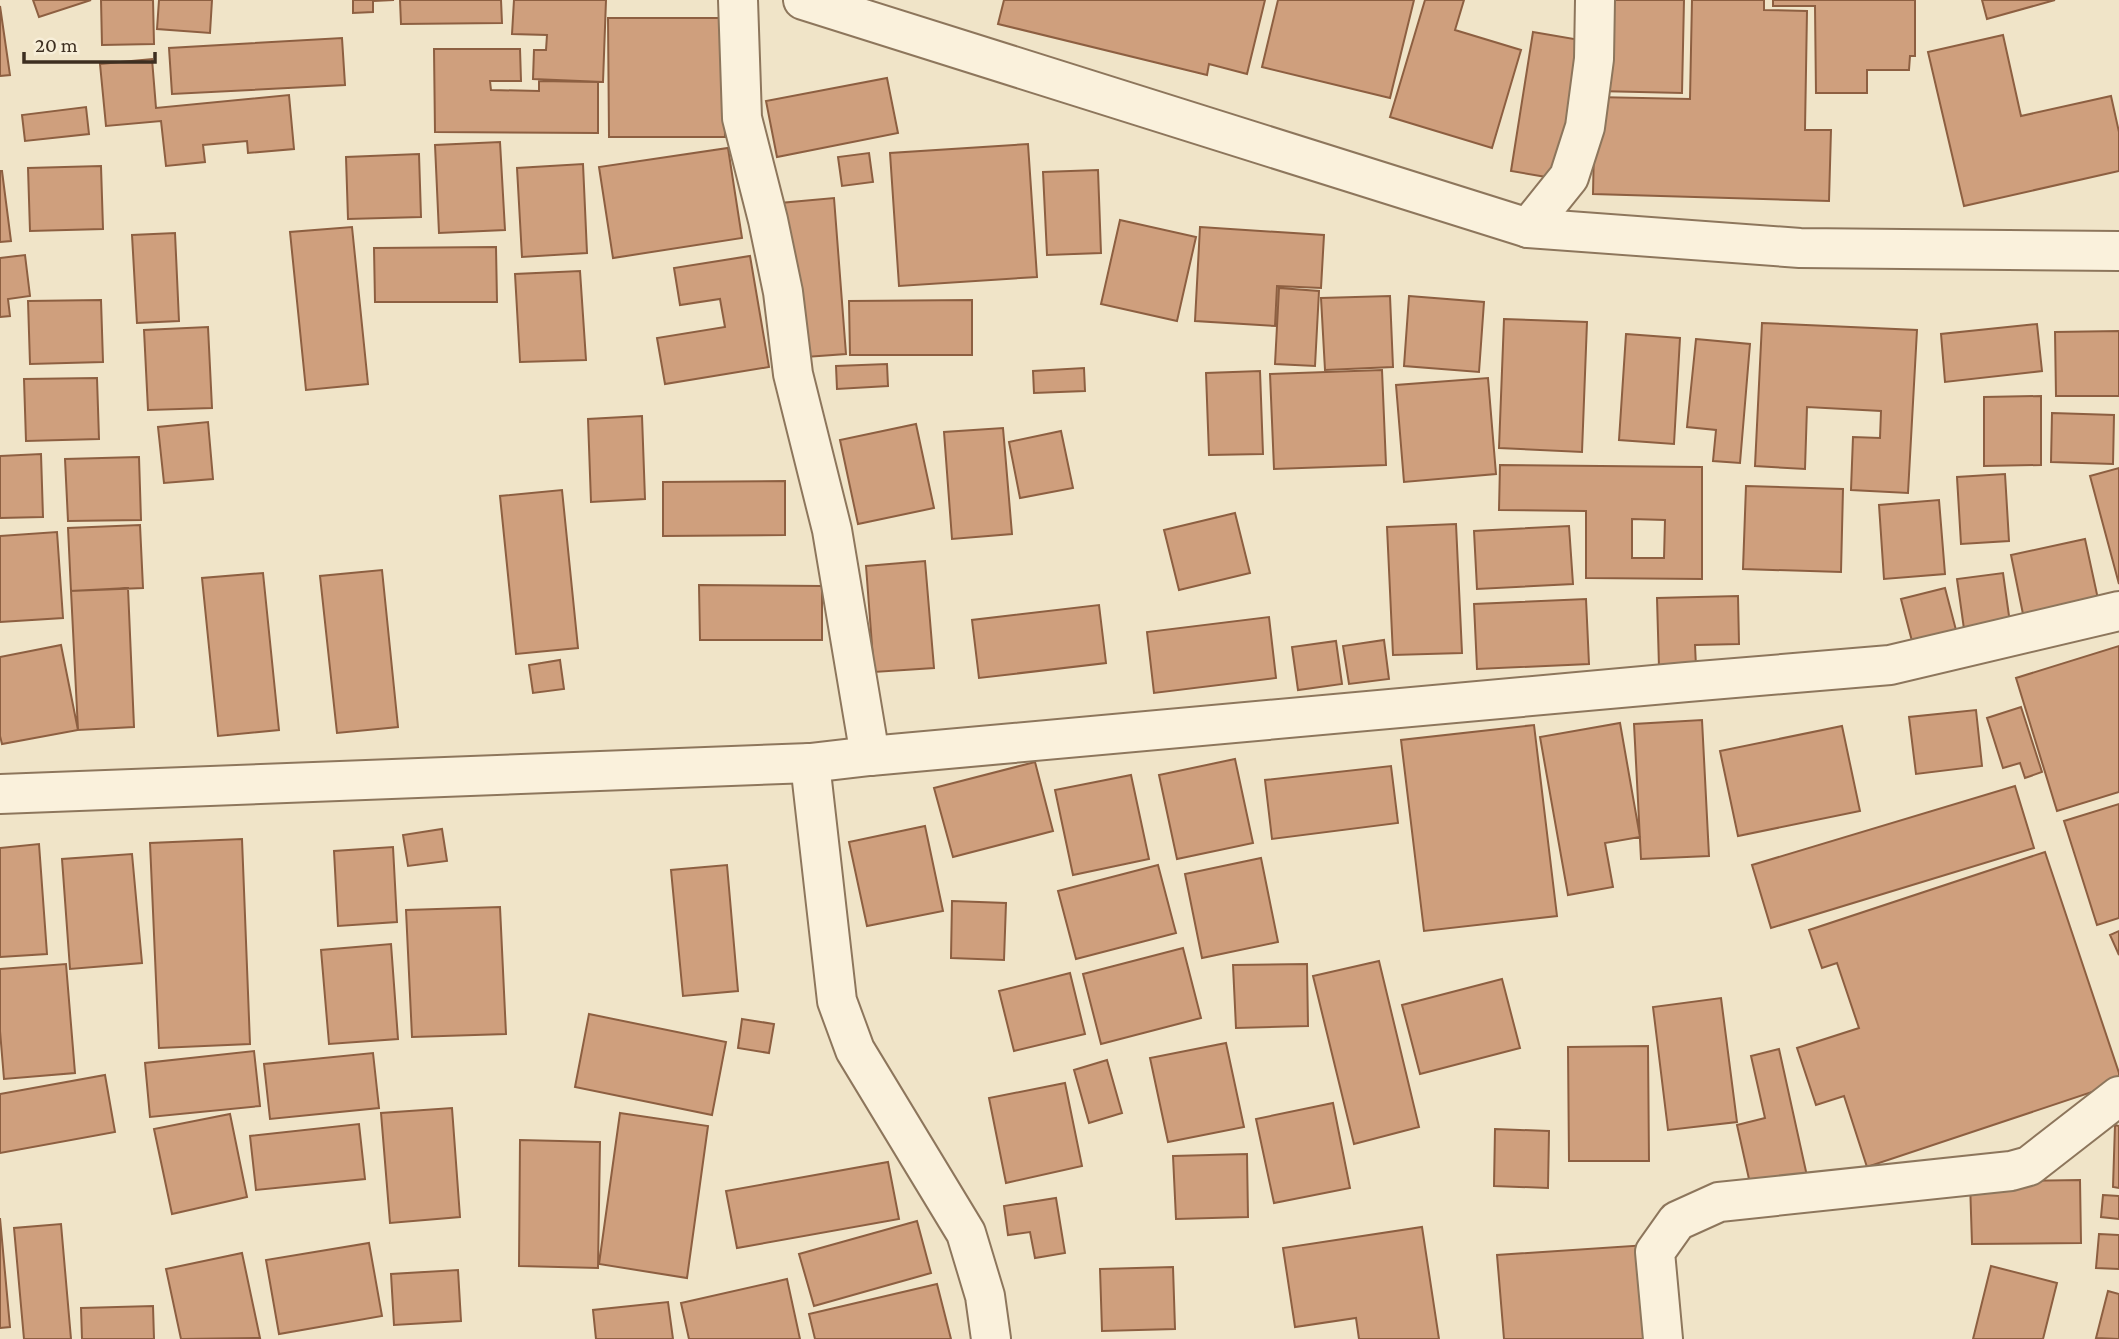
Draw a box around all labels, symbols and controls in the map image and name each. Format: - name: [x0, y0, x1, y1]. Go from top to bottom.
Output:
- scale bar: [24, 21, 156, 65]
- text: 20 m: [35, 33, 78, 57]

